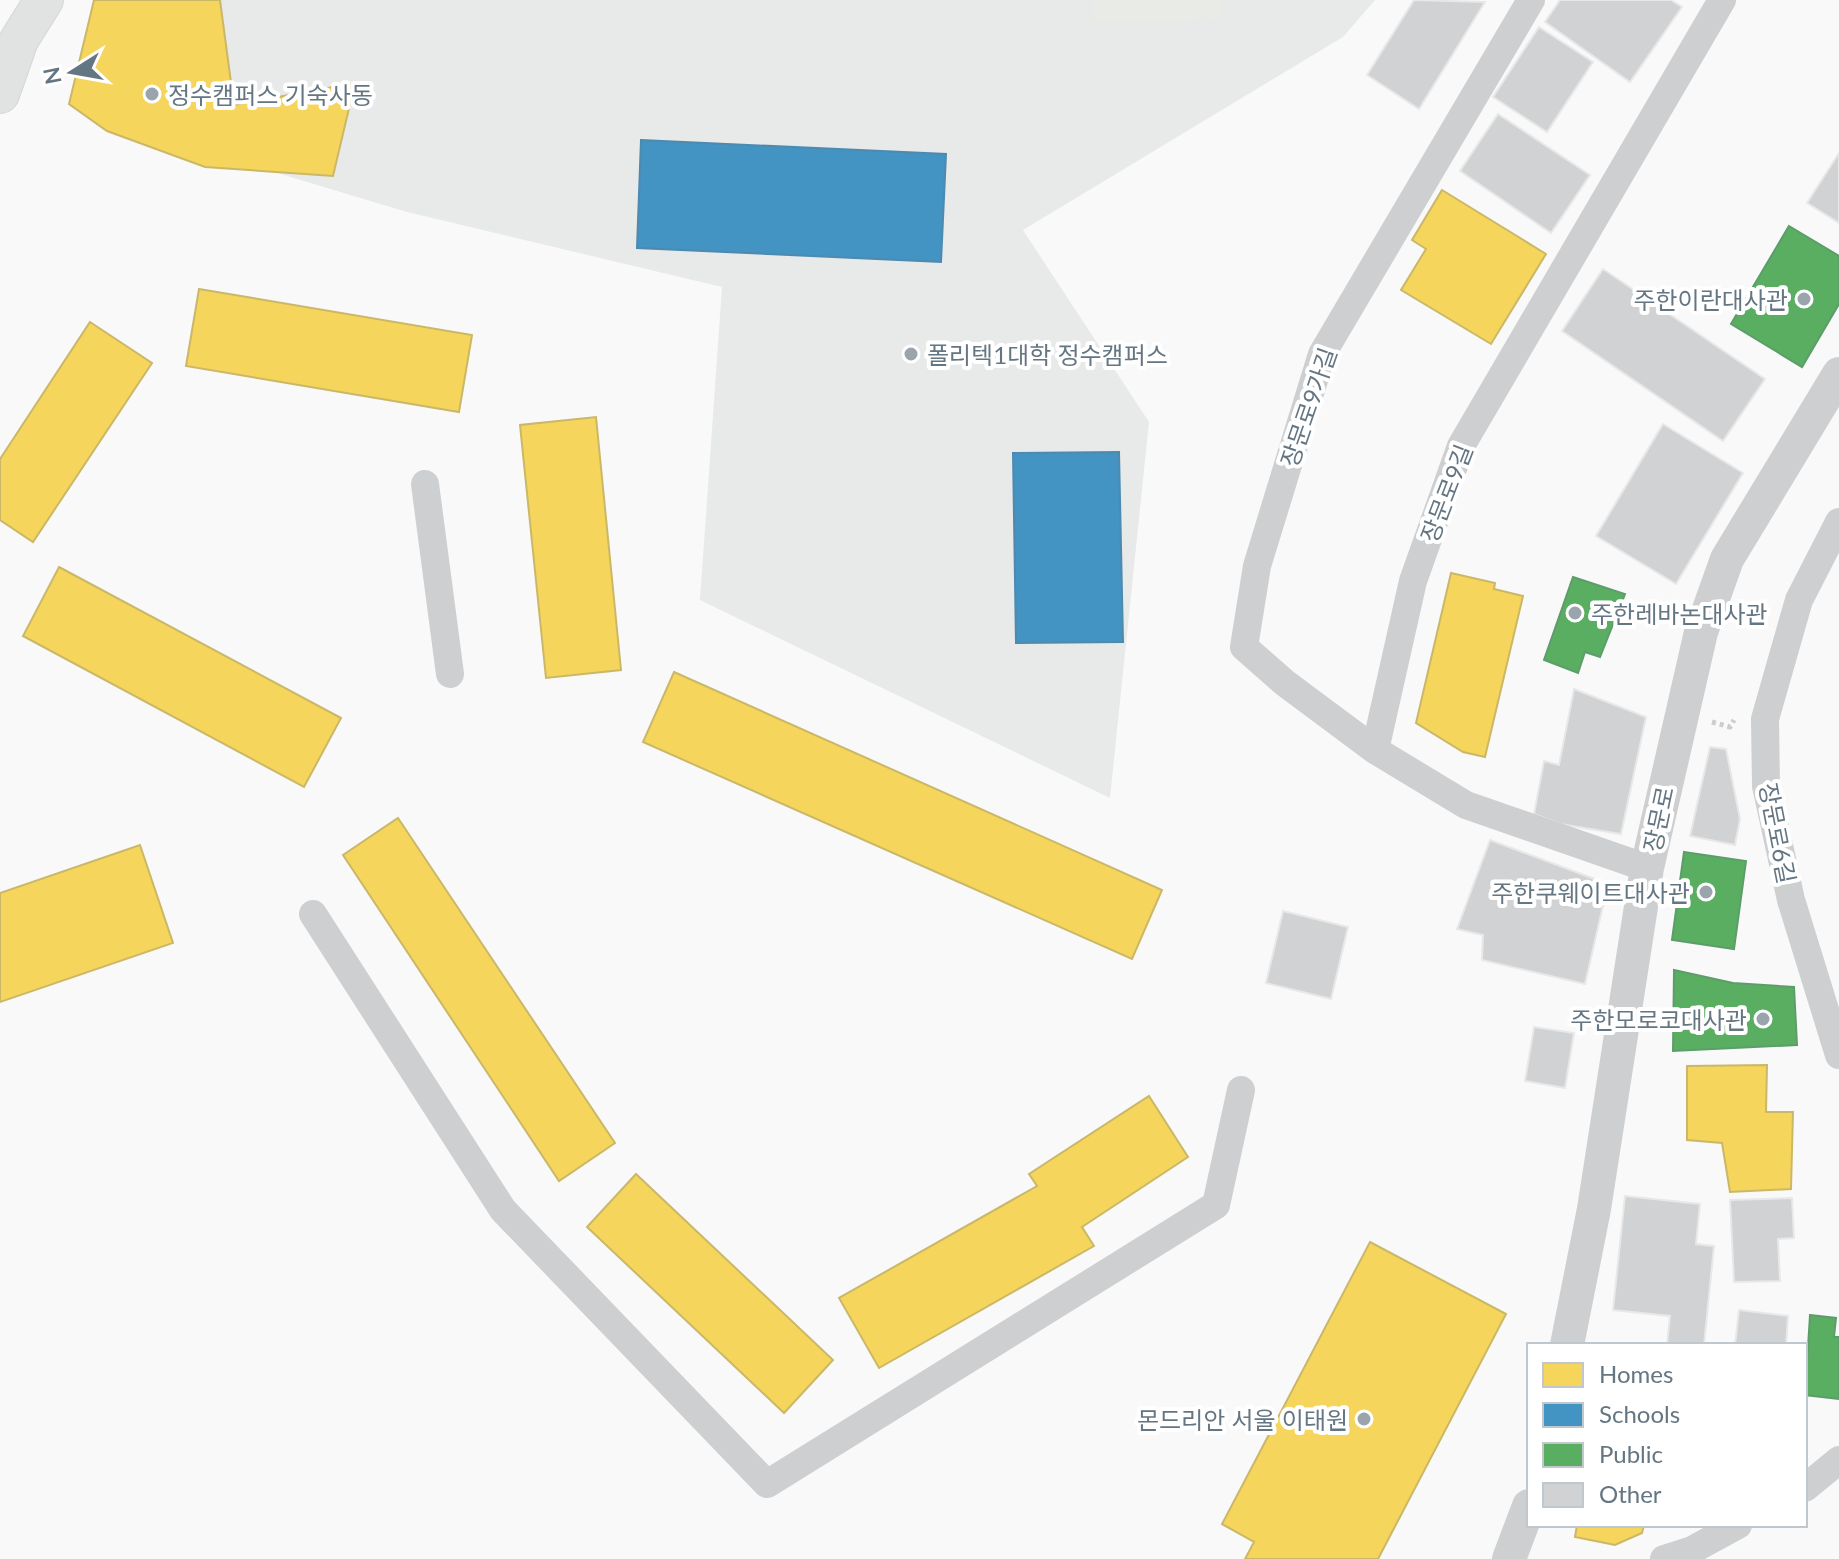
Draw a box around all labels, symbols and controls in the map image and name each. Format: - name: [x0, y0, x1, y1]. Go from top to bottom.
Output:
- north arrow: [32, 32, 112, 112]
- text: N: [37, 65, 67, 87]
- place label: 정수캠퍼스 기숙사동: [168, 80, 373, 109]
- marker: 정수캠퍼스 기숙사동: [143, 85, 161, 103]
- place label: 주한이란대사관: [1633, 285, 1788, 314]
- marker: 주한이란대사관: [1795, 290, 1813, 308]
- place label: 폴리텍1대학 정수캠퍼스: [927, 340, 1168, 369]
- street label: 장문로9가길: [1274, 344, 1342, 470]
- marker: 폴리텍1대학 정수캠퍼스: [902, 345, 920, 363]
- street label: 장문로9길: [1414, 440, 1478, 546]
- place label: 주한레바논대사관: [1591, 599, 1768, 628]
- marker: 주한레바논대사관: [1566, 604, 1584, 622]
- street label: 장문로6길: [1754, 780, 1802, 886]
- street label: 장문로: [1637, 784, 1679, 854]
- place label: 주한쿠웨이트대사관: [1491, 878, 1690, 907]
- marker: 주한쿠웨이트대사관: [1697, 883, 1715, 901]
- place label: 주한모로코대사관: [1570, 1005, 1747, 1034]
- marker: 주한모로코대사관: [1754, 1010, 1772, 1028]
- legend: [1527, 1343, 1807, 1527]
- text: Homes: [1599, 1359, 1673, 1388]
- text: Schools: [1599, 1399, 1680, 1428]
- place label: 몬드리안 서울 이태원: [1137, 1405, 1348, 1434]
- marker: 몬드리안 서울 이태원: [1355, 1410, 1373, 1428]
- text: Public: [1599, 1439, 1663, 1468]
- text: Other: [1599, 1479, 1662, 1508]

